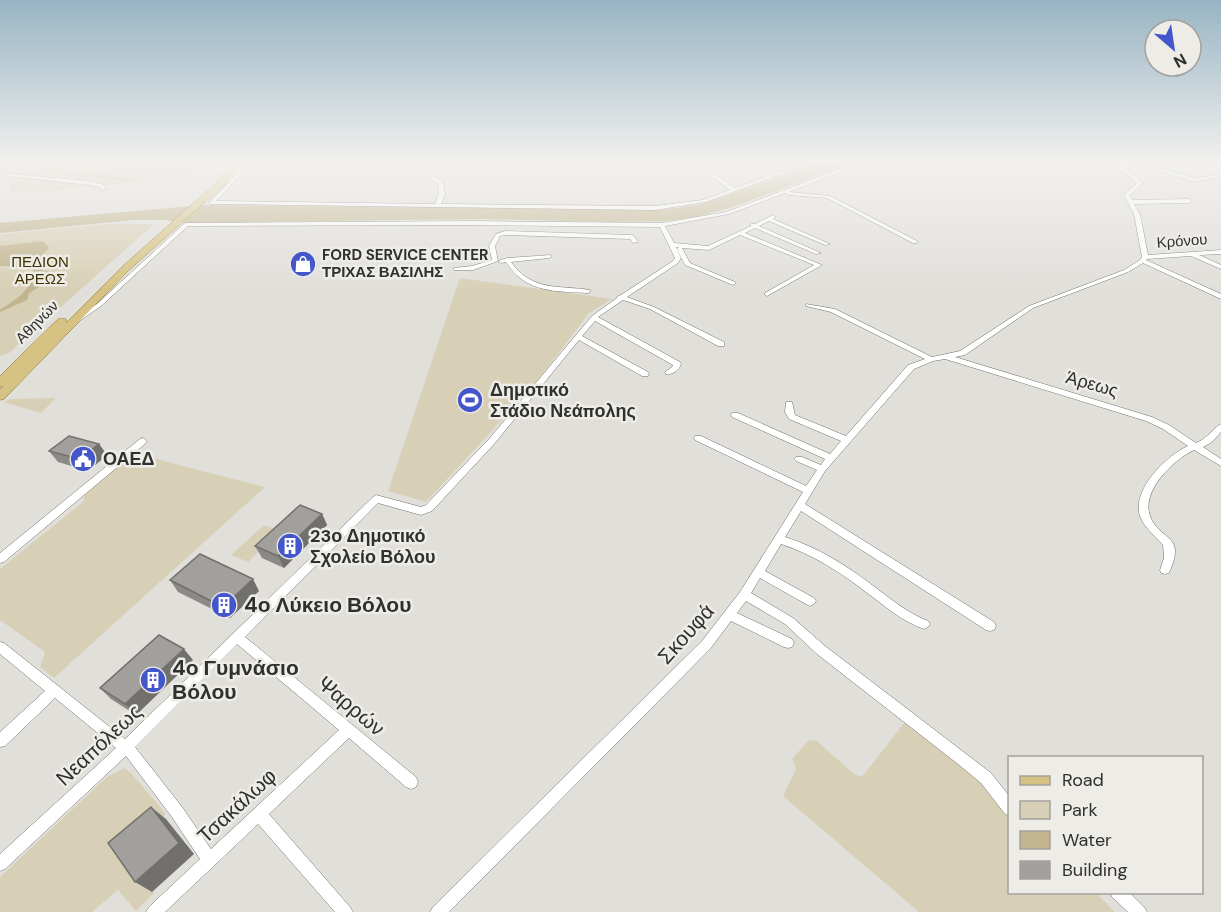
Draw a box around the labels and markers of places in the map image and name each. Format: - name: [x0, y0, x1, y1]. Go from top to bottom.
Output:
- place label: FORD SERVICE CENTER ΤΡΙΧΑΣ ΒΑΣΙΛΗΣ: [322, 245, 489, 282]
- shop icon: FORD SERVICE CENTER ΤΡΙΧΑΣ ΒΑΣΙΛΗΣ: [288, 249, 318, 279]
- place label: Δημοτικό Στάδιο Νεάπολης: [490, 378, 636, 423]
- sports icon: Δημοτικό Στάδιο Νεάπολης: [455, 385, 485, 415]
- public building icon: ΟΑΕΔ: [68, 444, 98, 474]
- place label: ΟΑΕΔ: [103, 447, 155, 471]
- place label: 23ο Δημοτικό Σχολείο Βόλου: [310, 524, 436, 569]
- building icon: 23ο Δημοτικό Σχολείο Βόλου: [275, 531, 305, 561]
- building icon: 4ο Λύκειο Βόλου: [209, 590, 239, 620]
- place label: 4ο Λύκειο Βόλου: [244, 591, 411, 619]
- place label: 4ο Γυμνάσιο Βόλου: [172, 654, 299, 706]
- building icon: 4ο Γυμνάσιο Βόλου: [138, 665, 168, 695]

